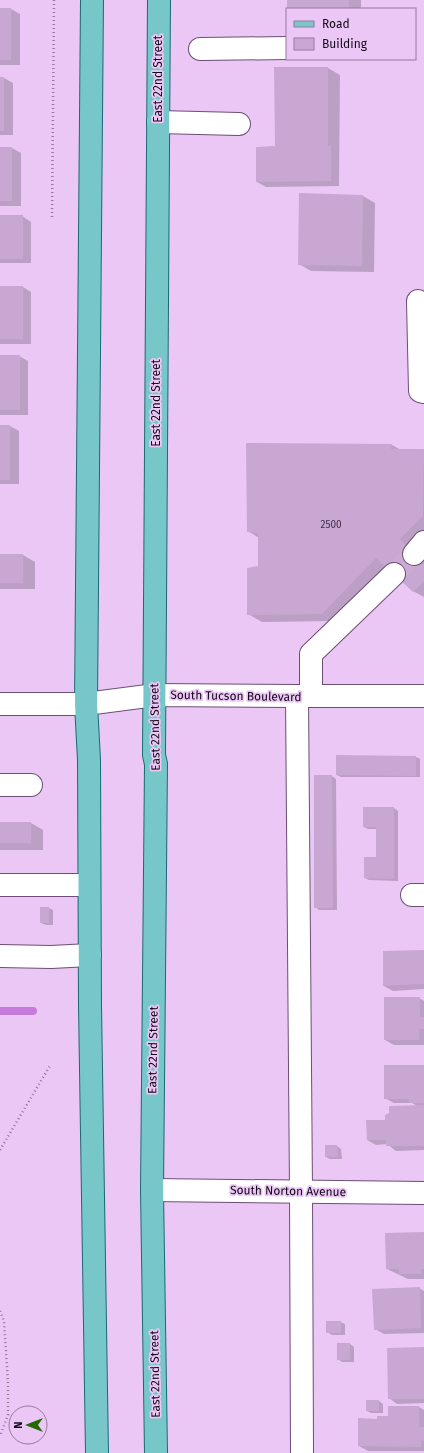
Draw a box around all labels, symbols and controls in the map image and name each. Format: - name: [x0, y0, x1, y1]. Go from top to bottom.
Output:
- legend: [286, 8, 416, 60]
- text: Road: [322, 17, 350, 31]
- street label: East 22nd Street: [151, 35, 165, 123]
- text: Building: [322, 37, 368, 51]
- street label: East 22nd Street: [149, 359, 163, 447]
- house number: 2500: [320, 519, 342, 531]
- street label: East 22nd Street: [147, 682, 163, 771]
- street label: South Tucson Boulevard: [170, 688, 302, 704]
- street label: East 22nd Street: [145, 1005, 161, 1094]
- street label: South Norton Avenue: [230, 1183, 346, 1199]
- street label: East 22nd Street: [147, 1329, 163, 1418]
- north arrow: [8, 1405, 48, 1445]
- text: N: [12, 1421, 25, 1429]

